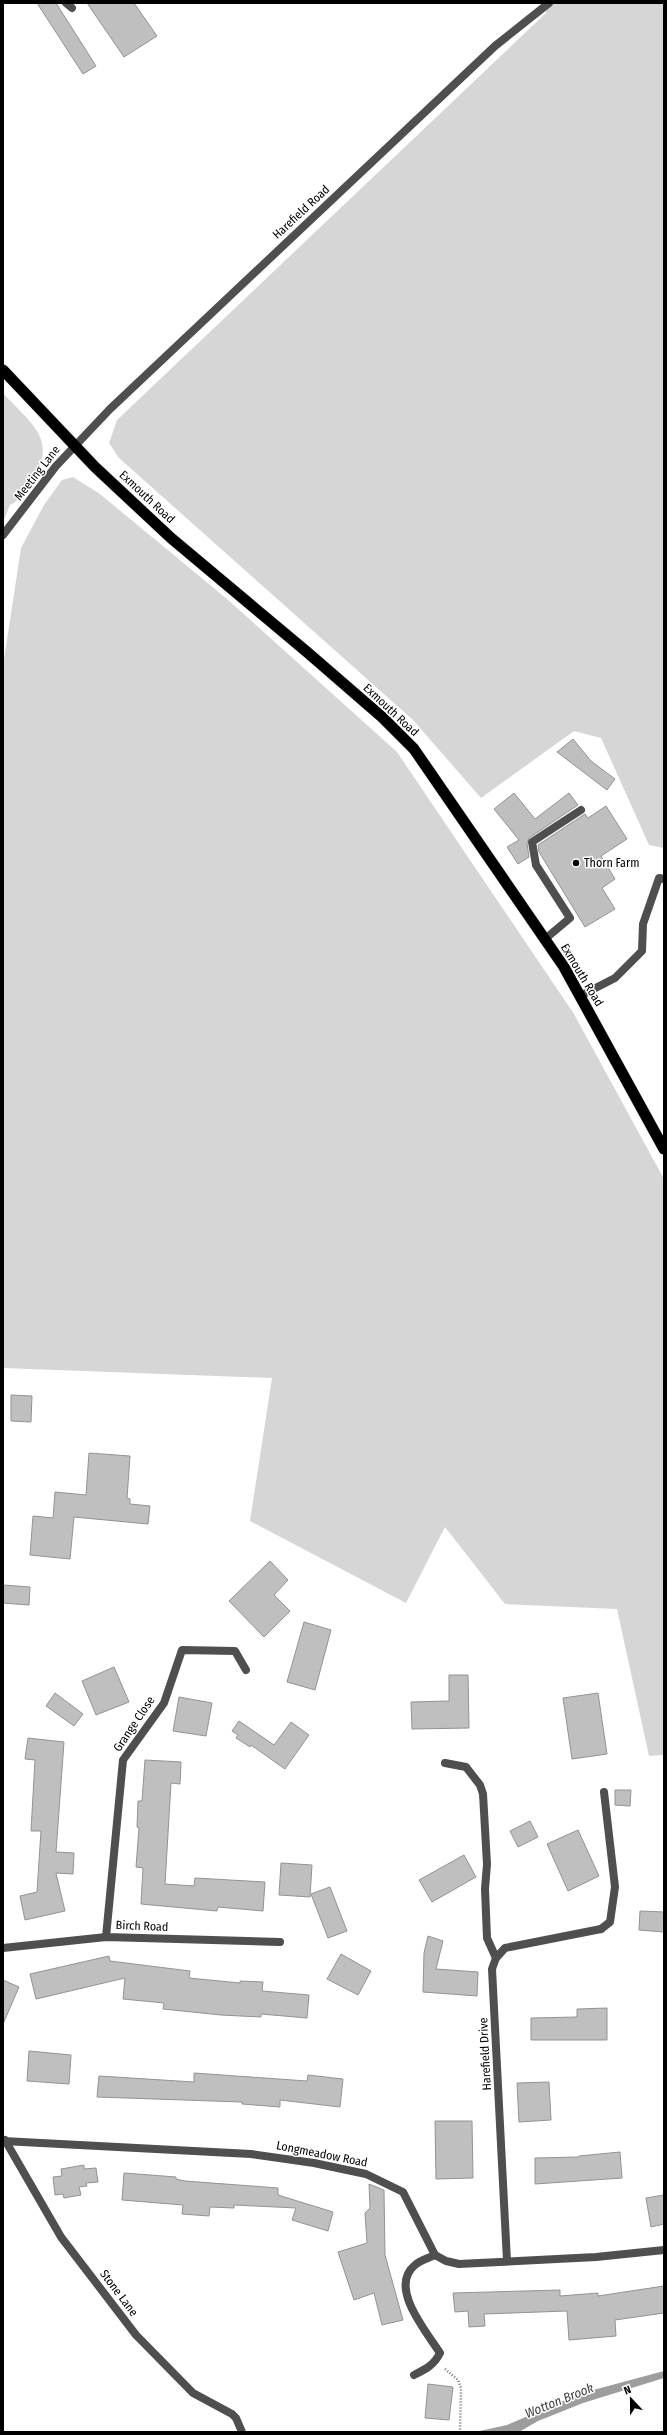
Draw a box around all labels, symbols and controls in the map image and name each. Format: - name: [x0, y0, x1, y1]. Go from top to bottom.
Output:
- street label: Harefield Road: [270, 182, 332, 242]
- street label: Meeting Lane: [11, 443, 63, 503]
- street label: Exmouth Road: [116, 468, 178, 526]
- street label: Exmouth Road: [360, 681, 422, 739]
- place label: Thorn Farm: [584, 856, 639, 870]
- marker: Thorn Farm: [571, 858, 581, 868]
- street label: Exmouth Road: [558, 941, 606, 1009]
- street label: Grange Close: [110, 1694, 158, 1754]
- street label: Birch Road: [115, 1918, 169, 1934]
- street label: Harefield Drive: [476, 2017, 494, 2091]
- street label: Longmeadow Road: [275, 2138, 369, 2170]
- street label: Stone Lane: [97, 2267, 141, 2319]
- north arrow: [611, 2379, 651, 2419]
- water label: Wotton Brook: [523, 2380, 596, 2421]
- text: N: [622, 2383, 633, 2397]

